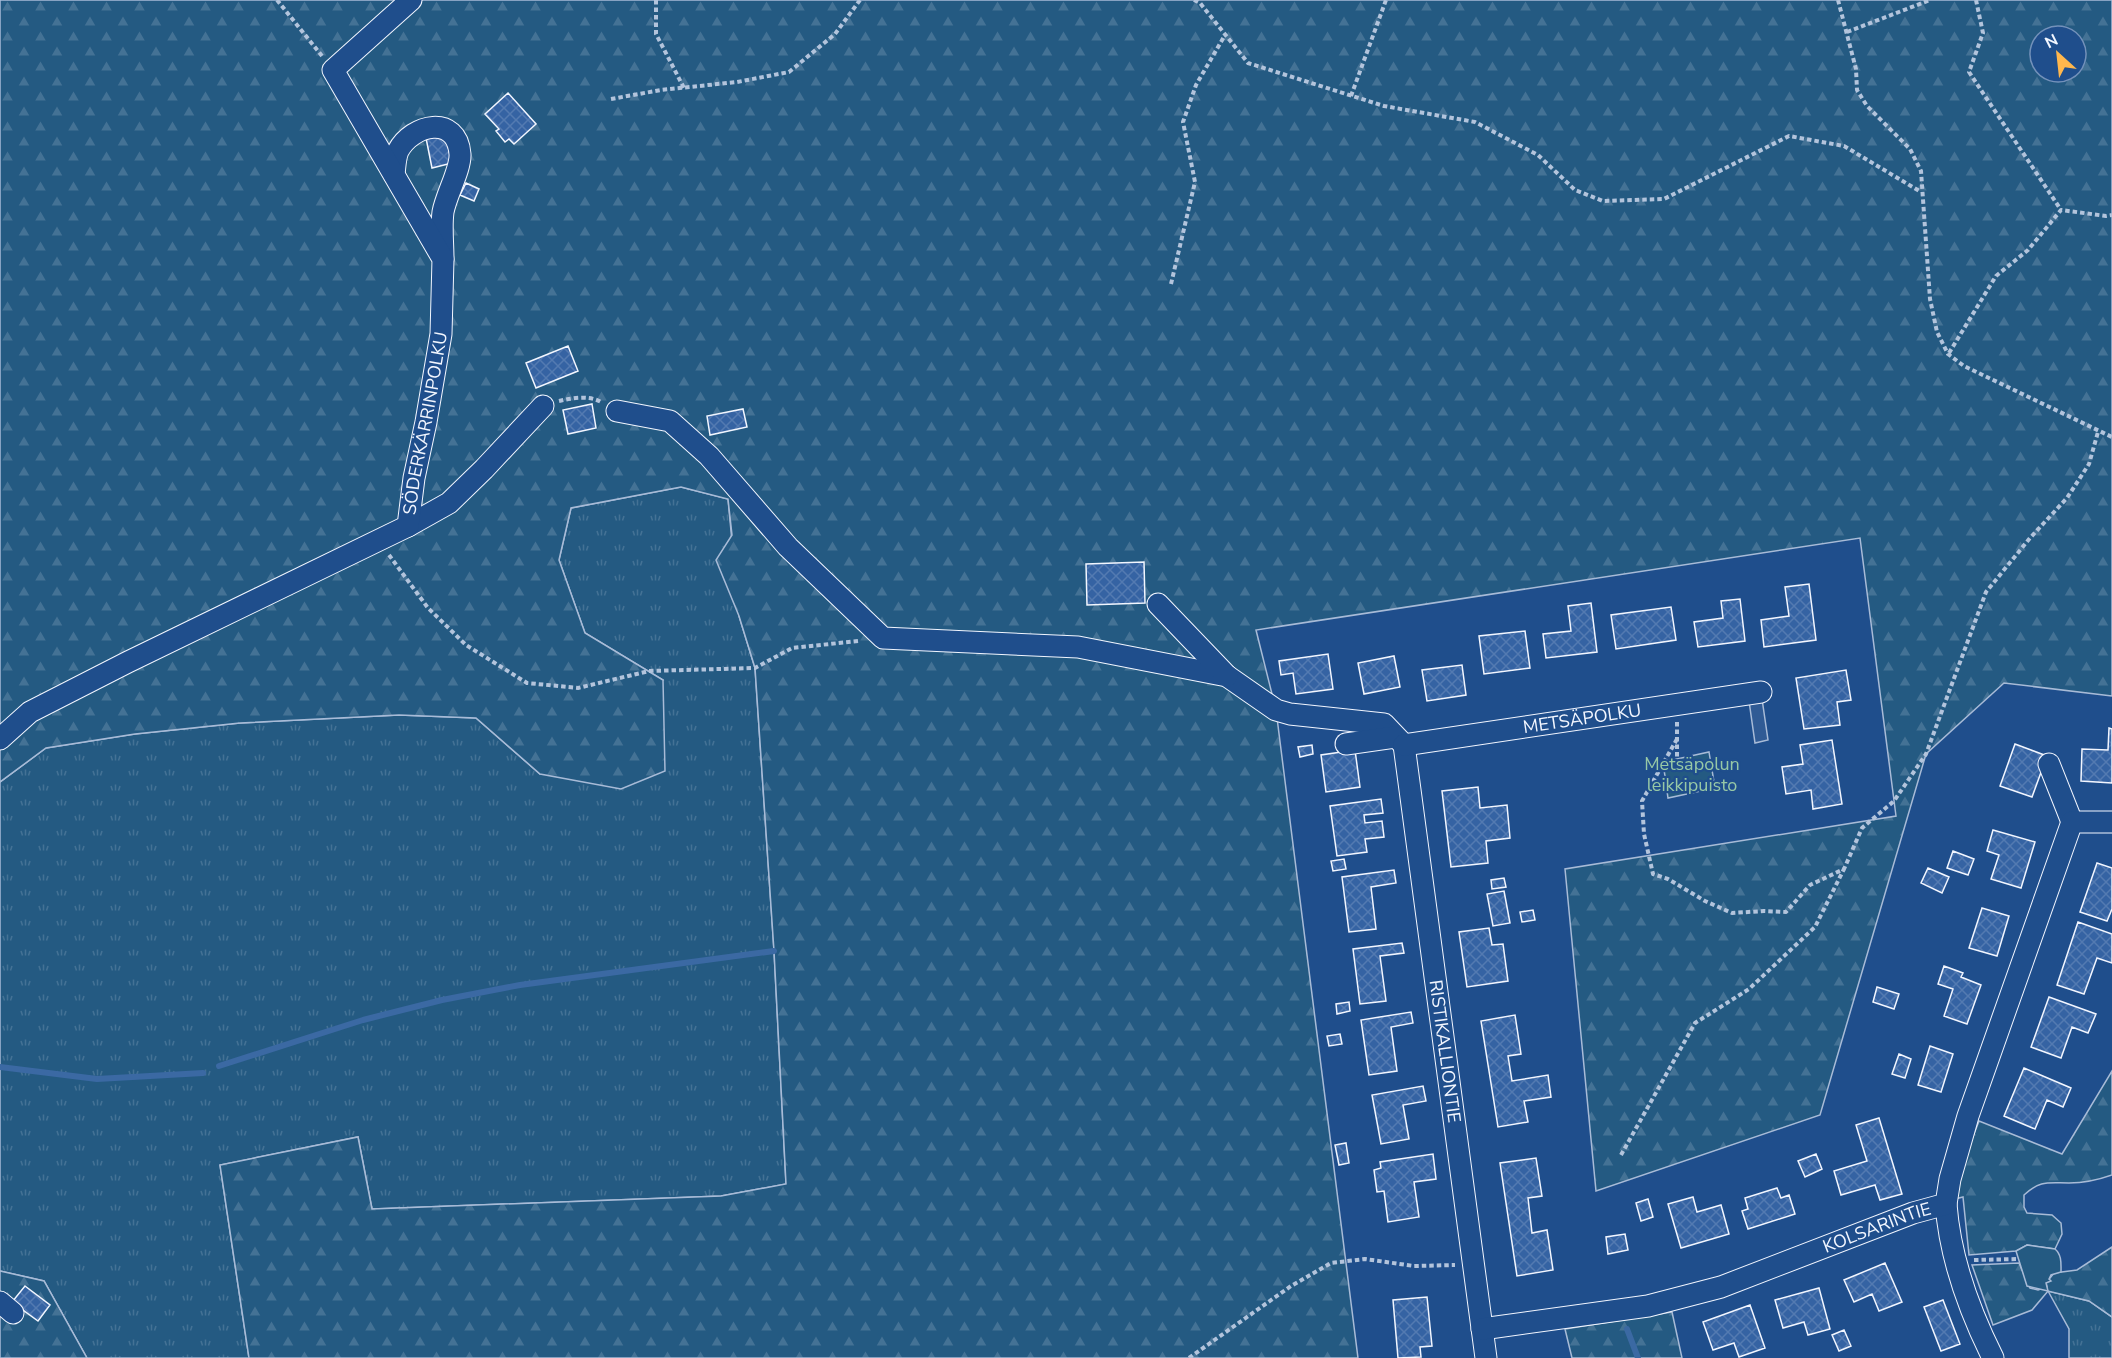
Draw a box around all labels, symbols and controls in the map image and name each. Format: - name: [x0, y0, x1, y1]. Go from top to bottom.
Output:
- north arrow: [2028, 24, 2088, 84]
- text: N: [2041, 29, 2062, 54]
- street label: SÖDERKÄRRINPOLKU: [398, 330, 453, 516]
- street label: METSÄPOLKU: [1521, 698, 1643, 739]
- park label: Metsäpolun leikkipuisto: [1644, 752, 1740, 797]
- street label: RISTIKALLIONTIE: [1424, 978, 1466, 1124]
- street label: KOLSARINTIE: [1819, 1197, 1934, 1259]

